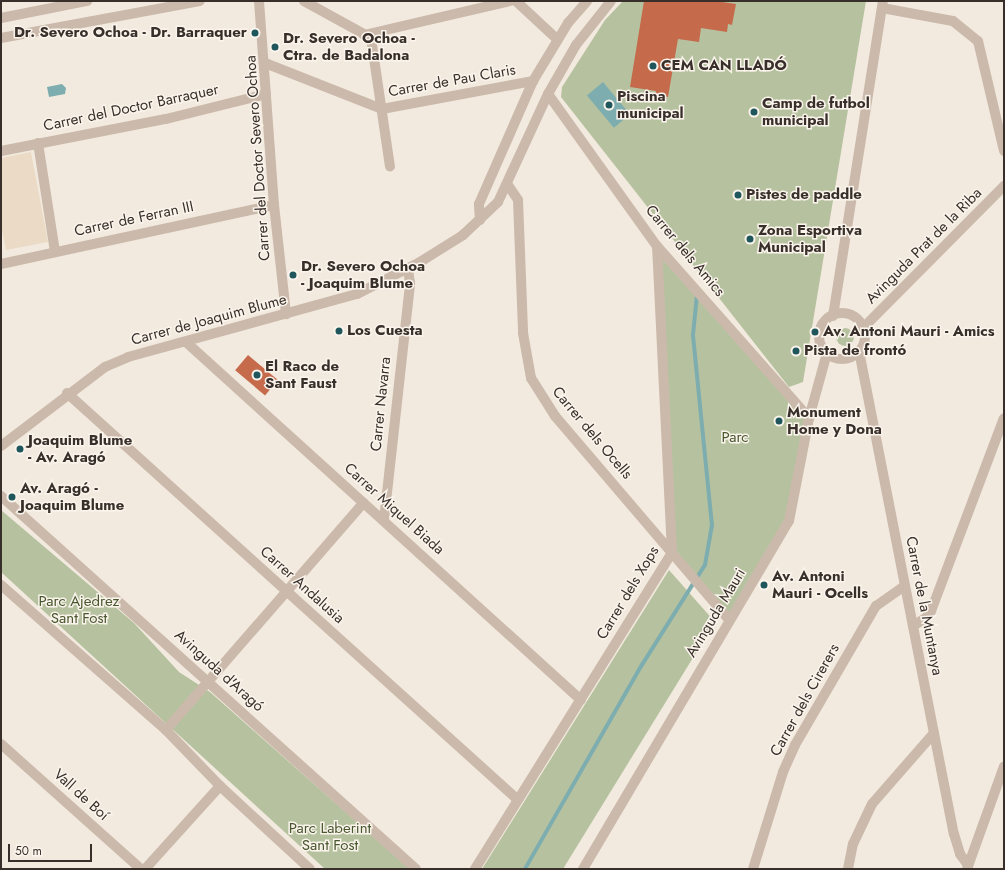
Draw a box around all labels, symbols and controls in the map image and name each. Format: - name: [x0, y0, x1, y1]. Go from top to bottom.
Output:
- place label: Dr. Severo Ochoa - Dr. Barraquer: [14, 24, 247, 42]
- marker: Dr. Severo Ochoa - Dr. Barraquer: [250, 28, 260, 38]
- place label: Dr. Severo Ochoa - Ctra. de Badalona: [283, 29, 415, 64]
- marker: Dr. Severo Ochoa - Ctra. de Badalona: [270, 42, 280, 52]
- street label: Carrer del Doctor Severo Ochoa: [242, 55, 274, 261]
- place label: CEM CAN LLADÓ: [661, 57, 787, 75]
- street label: Carrer de Pau Claris: [387, 61, 517, 101]
- marker: CEM CAN LLADÓ: [648, 61, 658, 71]
- street label: Carrer del Doctor Barraquer: [42, 81, 220, 135]
- place label: Piscina municipal: [617, 87, 684, 122]
- place label: Camp de futbol municipal: [762, 94, 870, 129]
- marker: Piscina municipal: [604, 100, 614, 110]
- marker: Camp de futbol municipal: [749, 107, 759, 117]
- street label: Avinguda Prat de la Riba: [862, 184, 986, 308]
- place label: Pistes de paddle: [746, 186, 862, 204]
- marker: Pistes de paddle: [733, 190, 743, 200]
- street label: Carrer de Ferran III: [73, 198, 195, 240]
- street label: Carrer dels Amics: [641, 202, 729, 300]
- place label: Zona Esportiva Municipal: [758, 221, 862, 256]
- marker: Zona Esportiva Municipal: [745, 234, 755, 244]
- place label: Dr. Severo Ochoa - Joaquim Blume: [301, 257, 425, 292]
- marker: Dr. Severo Ochoa - Joaquim Blume: [288, 270, 298, 280]
- street label: Carrer de Joaquim Blume: [129, 291, 289, 349]
- place label: Los Cuesta: [347, 322, 423, 340]
- place label: Av. Antoni Mauri - Amics: [823, 323, 995, 341]
- marker: Los Cuesta: [334, 326, 344, 336]
- marker: Av. Antoni Mauri - Amics: [810, 327, 820, 337]
- place label: Pista de frontó: [804, 342, 906, 360]
- marker: Pista de frontó: [791, 346, 801, 356]
- street label: Carrer Navarra: [367, 356, 395, 452]
- place label: El Raco de Sant Faust: [265, 357, 339, 392]
- marker: El Raco de Sant Faust: [252, 370, 262, 380]
- street label: Carrer dels Ocells: [548, 383, 636, 483]
- place label: Monument Home y Dona: [787, 403, 882, 438]
- marker: Monument Home y Dona: [774, 416, 784, 426]
- park label: Parc: [721, 429, 749, 447]
- place label: Joaquim Blume - Av. Aragó: [28, 431, 132, 466]
- marker: Joaquim Blume - Av. Aragó: [15, 444, 25, 454]
- street label: Carrer Miquel Biada: [340, 459, 448, 559]
- place label: Av. Aragó - Joaquim Blume: [20, 479, 124, 514]
- marker: Av. Aragó - Joaquim Blume: [7, 492, 17, 502]
- street label: Carrer de la Muntanya: [902, 535, 946, 677]
- street label: Carrer Andalusia: [256, 543, 348, 627]
- street label: Carrer dels Xops: [593, 543, 663, 643]
- street label: Avinguda Mauri: [682, 565, 750, 661]
- place label: Av. Antoni Mauri - Ocells: [772, 567, 868, 602]
- marker: Av. Antoni Mauri - Ocells: [759, 580, 769, 590]
- park label: Parc Ajedrez Sant Fost: [39, 592, 119, 627]
- street label: Avinguda d'Aragó: [171, 626, 267, 716]
- street label: Carrer dels Cirerers: [767, 641, 843, 759]
- street label: Vall de Boí: [50, 765, 112, 825]
- park label: Parc Laberint Sant Fost: [289, 819, 371, 854]
- scale bar: [10, 836, 94, 862]
- text: 50 m: [15, 842, 42, 860]

